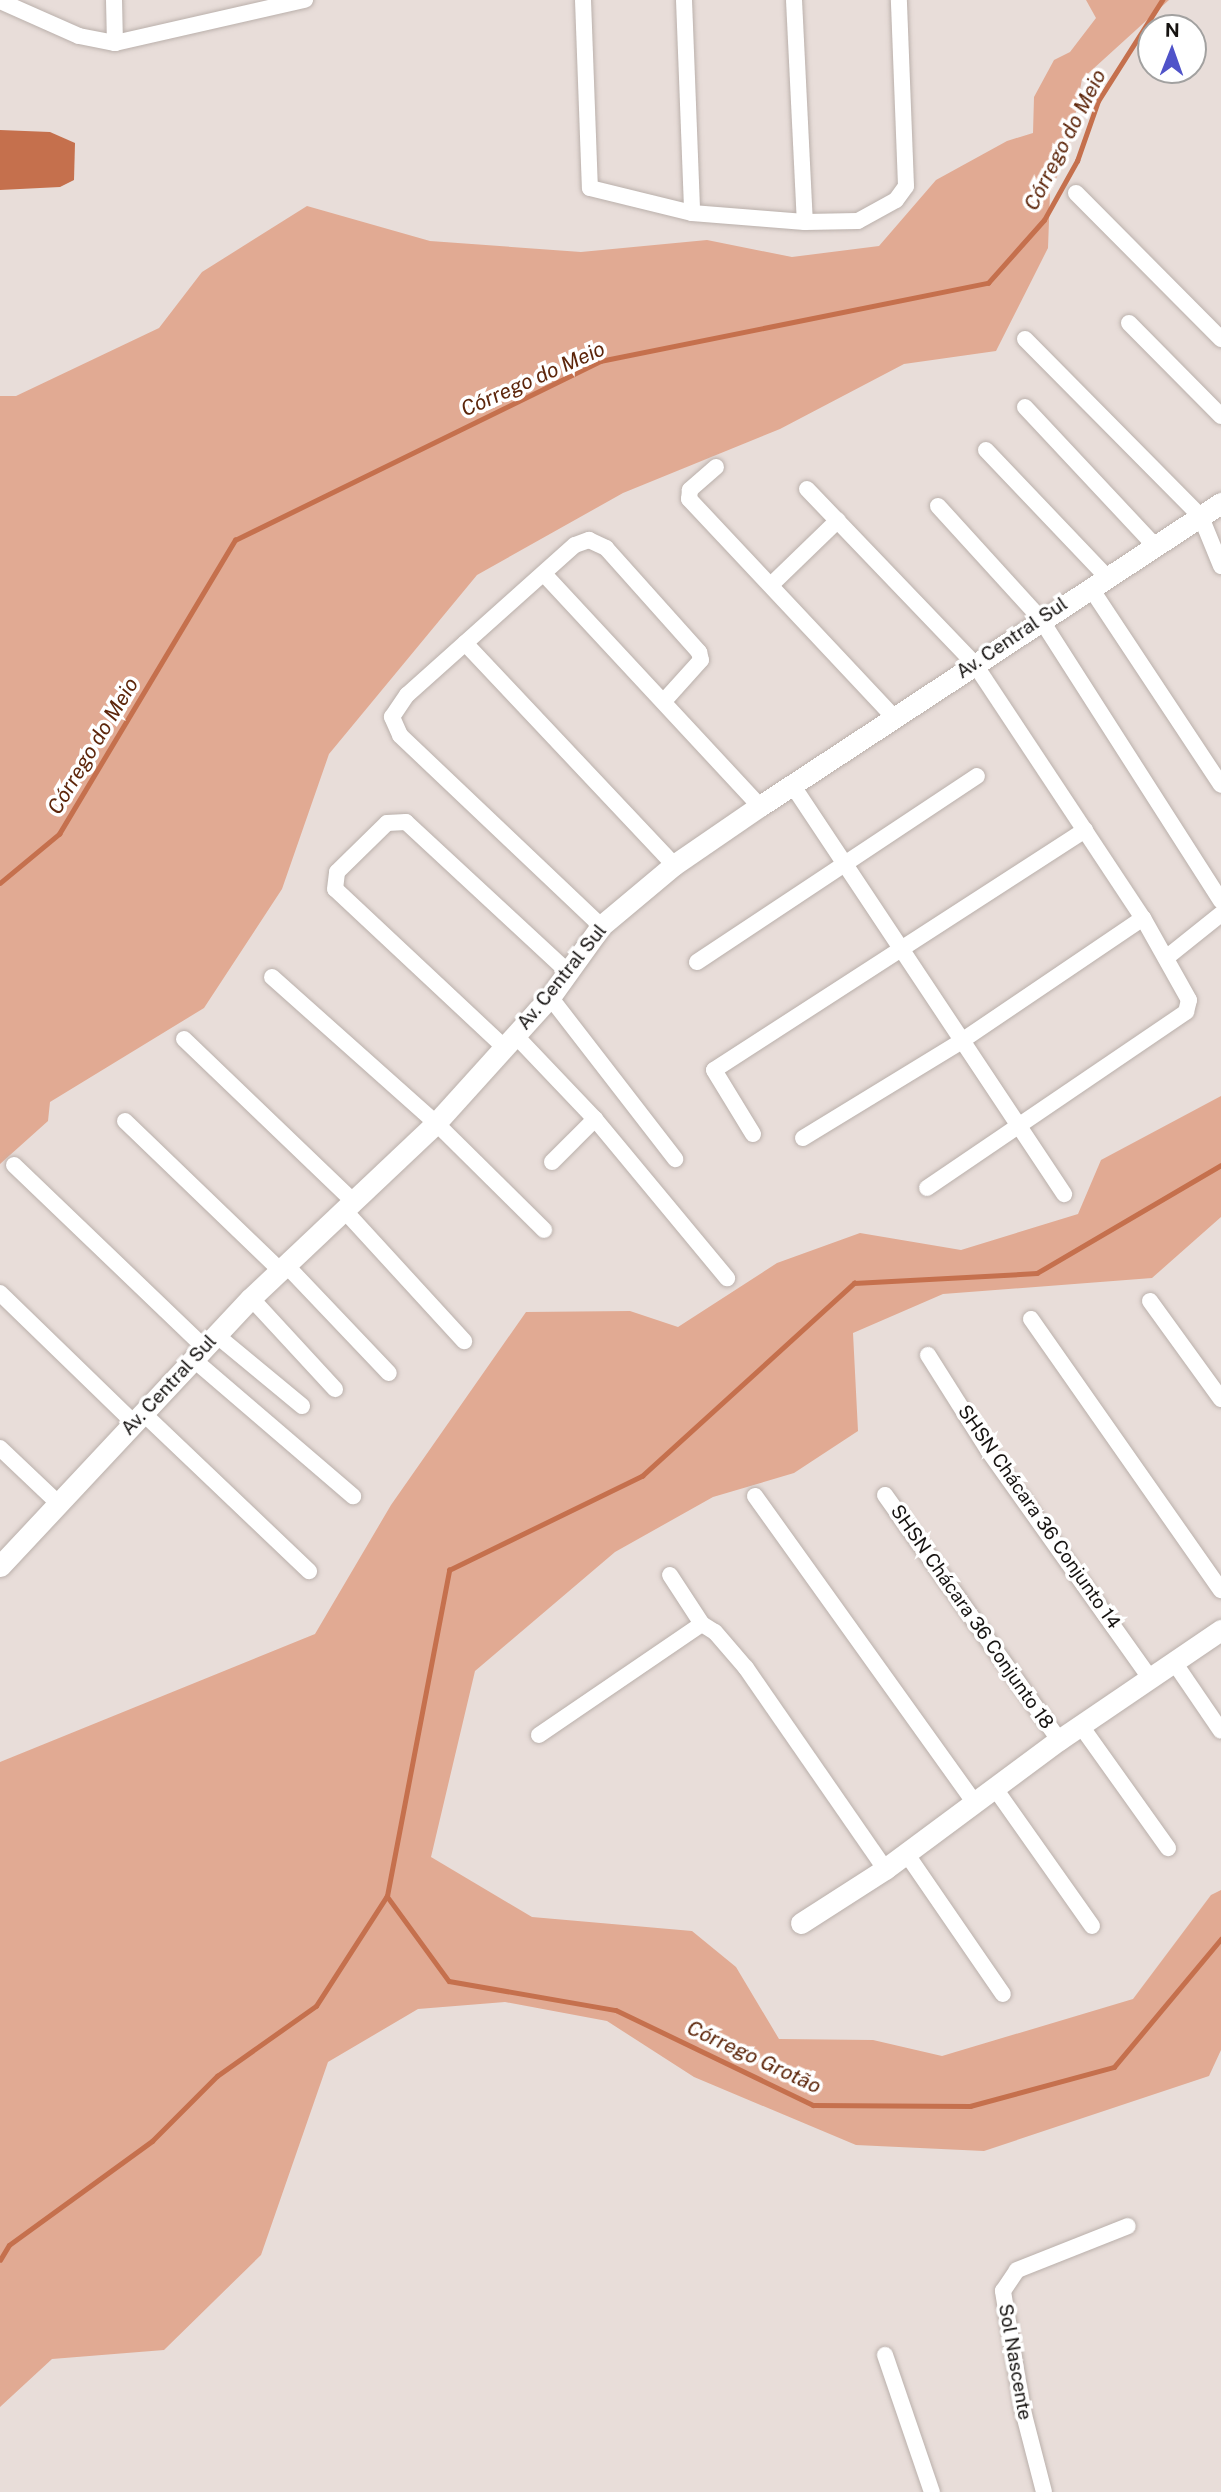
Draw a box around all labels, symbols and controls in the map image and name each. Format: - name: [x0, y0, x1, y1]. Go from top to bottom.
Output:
- north arrow: [1137, 14, 1207, 84]
- text: N: [1165, 19, 1180, 41]
- water label: Córrego do Meio: [1019, 65, 1111, 215]
- water label: Córrego do Meio: [457, 336, 609, 422]
- street label: Av. Central Sul: [952, 592, 1072, 684]
- water label: Córrego do Meio: [42, 673, 144, 819]
- street label: Av. Central Sul: [512, 920, 612, 1034]
- street label: Av. Central Sul: [117, 1330, 221, 1440]
- street label: SHSN Chácara 36 Conjunto 14: [953, 1401, 1125, 1633]
- street label: SHSN Chácara 36 Conjunto 18: [886, 1500, 1058, 1734]
- water label: Córrego Grotão: [683, 2015, 825, 2099]
- street label: Sol Nascente: [994, 2302, 1036, 2422]

